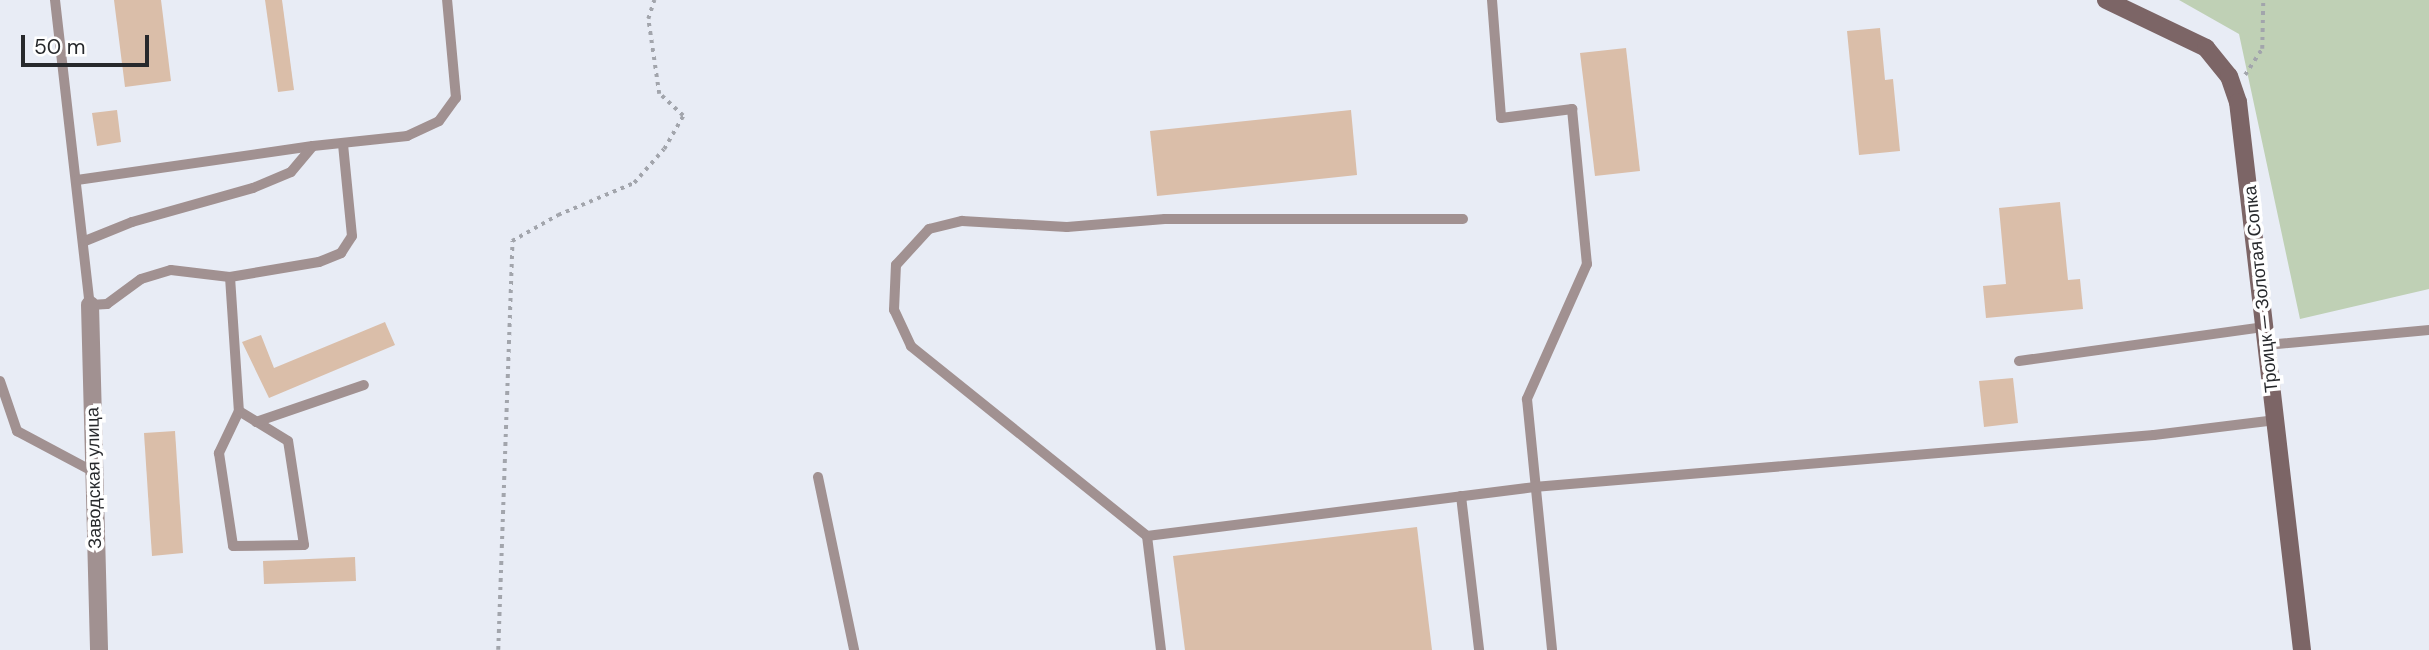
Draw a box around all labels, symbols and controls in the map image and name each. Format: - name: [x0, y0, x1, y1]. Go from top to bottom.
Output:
- scale bar: [24, 21, 152, 65]
- text: 50 m: [34, 33, 85, 61]
- street label: Троицк — Золотая Сопка: [2239, 184, 2283, 394]
- street label: Заводская улица: [82, 407, 106, 549]

